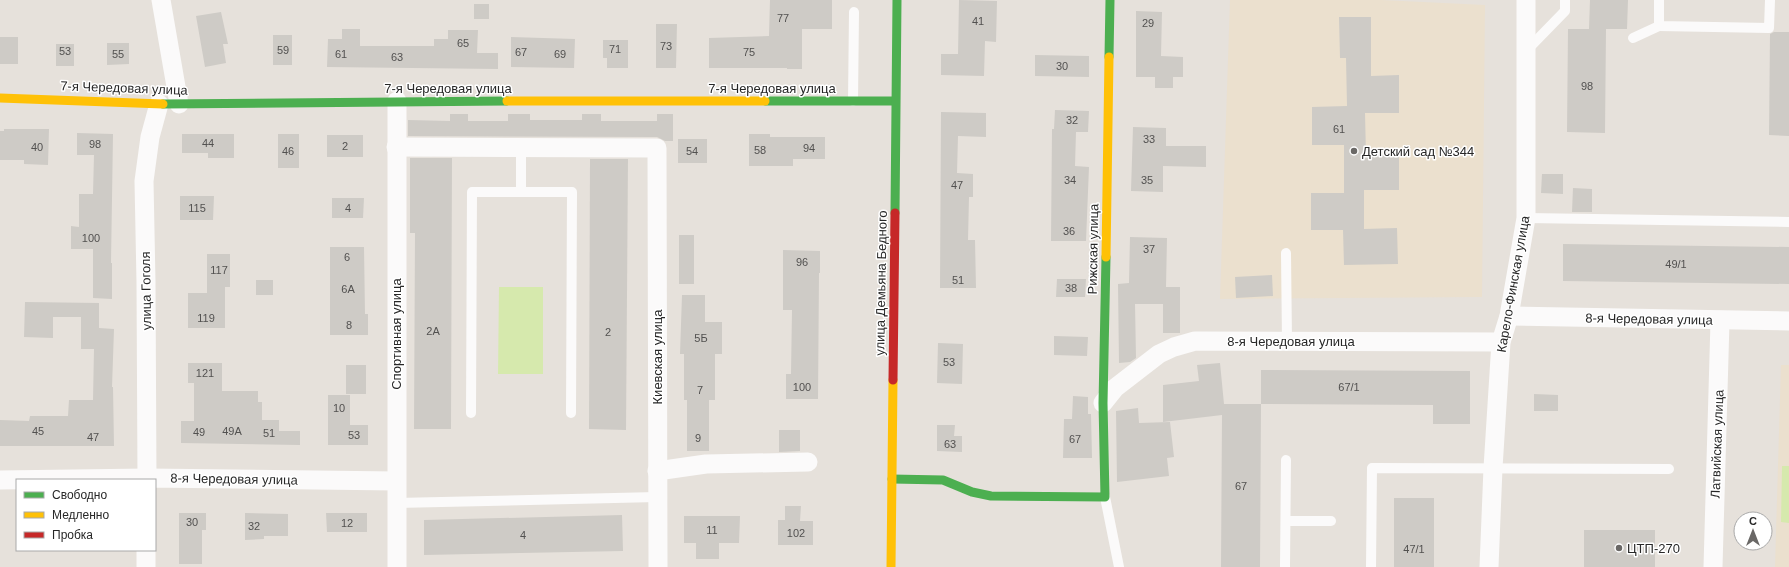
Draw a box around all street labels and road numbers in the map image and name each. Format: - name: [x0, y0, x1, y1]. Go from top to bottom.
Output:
- street label: 7-я Чередовая улица: [60, 78, 189, 98]
- street label: 7-я Чередовая улица: [384, 81, 513, 96]
- street label: 7-я Чередовая улица: [708, 81, 837, 96]
- street label: Рижская улица: [1085, 203, 1101, 294]
- street label: улица Демьяна Бедного: [872, 210, 890, 356]
- street label: Карело-Финская улица: [1494, 214, 1533, 354]
- street label: улица Гоголя: [138, 251, 154, 331]
- street label: Спортивная улица: [389, 277, 404, 390]
- street label: Киевская улица: [650, 309, 665, 404]
- street label: 8-я Чередовая улица: [1585, 310, 1714, 328]
- street label: 8-я Чередовая улица: [1227, 334, 1356, 349]
- street label: Латвийская улица: [1708, 389, 1726, 499]
- street label: 8-я Чередовая улица: [170, 470, 299, 488]

